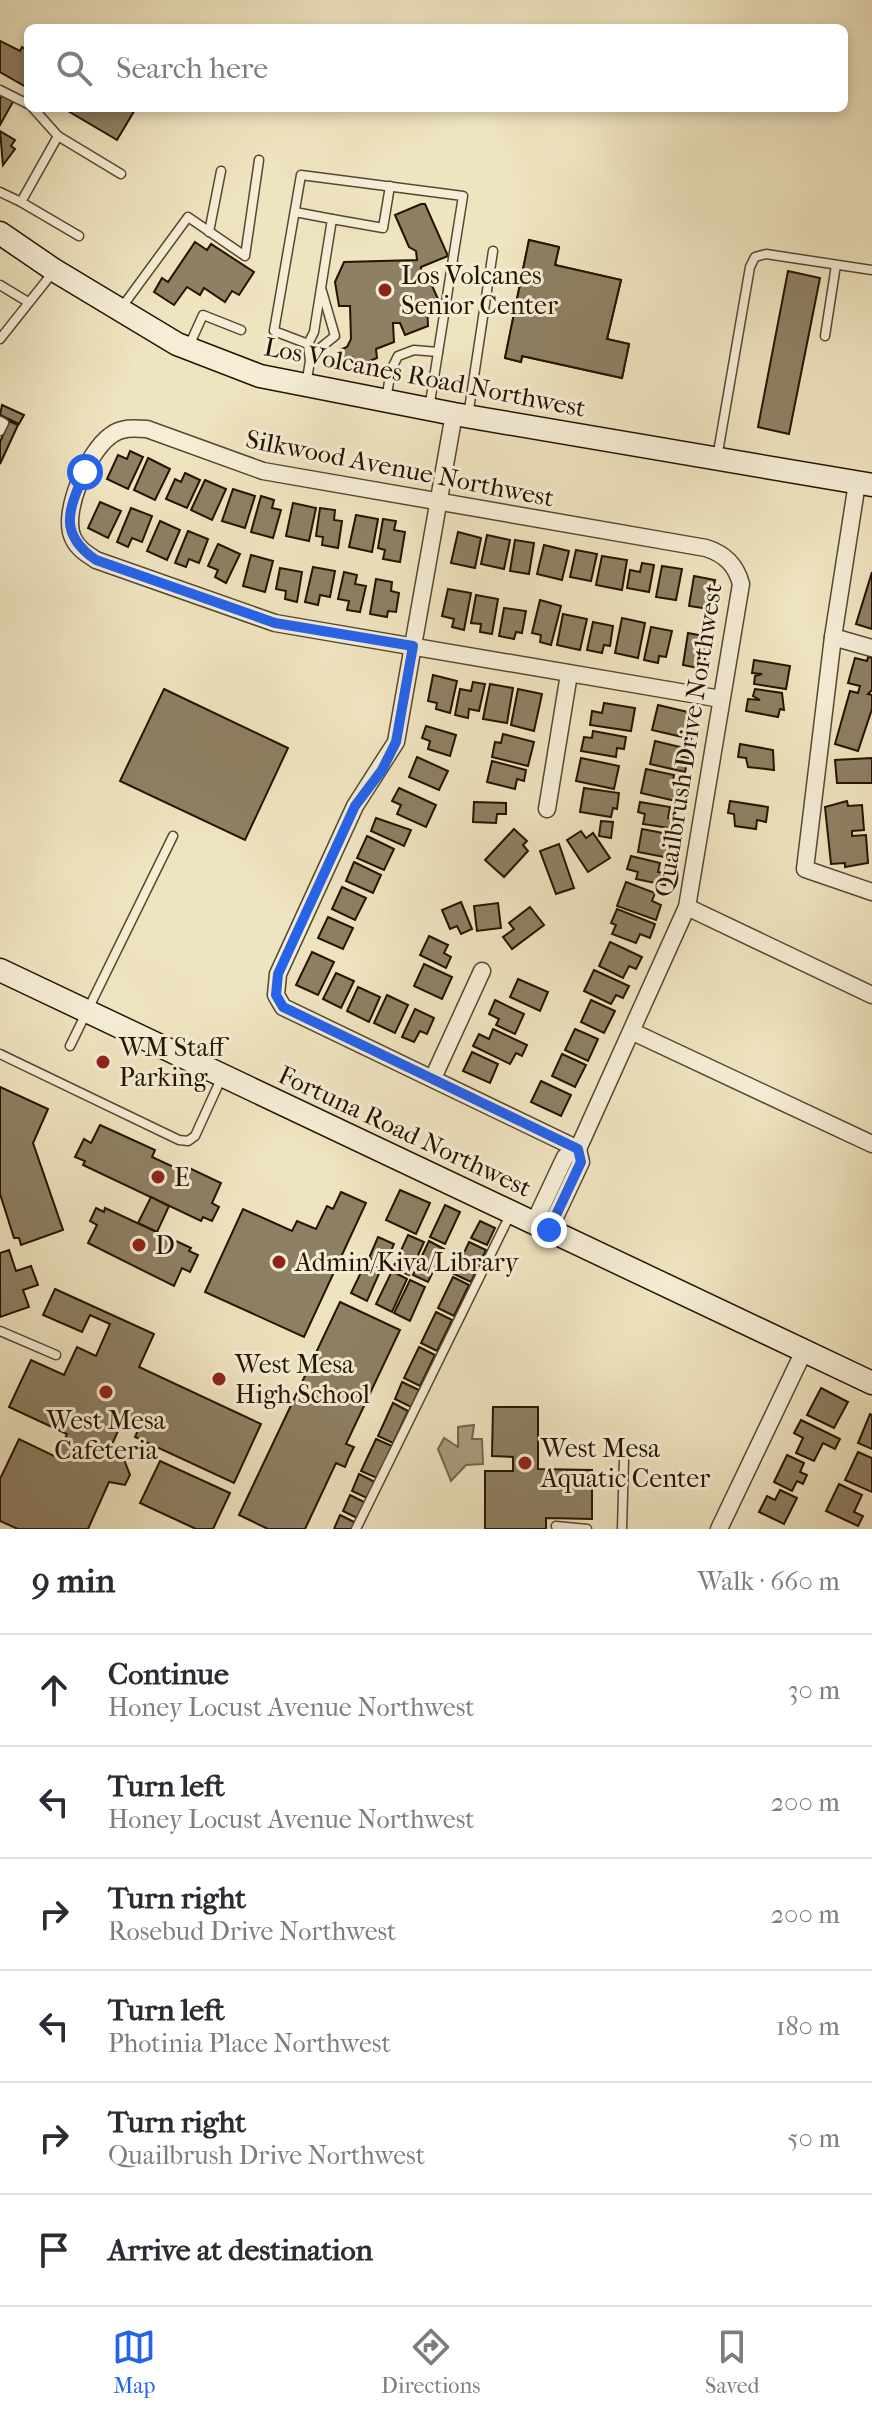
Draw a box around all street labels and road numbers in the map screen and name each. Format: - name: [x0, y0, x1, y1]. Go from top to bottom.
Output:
- street label: Los Volcanes Road Northwest: [262, 331, 589, 424]
- street label: Silkwood Avenue Northwest: [243, 423, 557, 514]
- street label: Quailbrush Drive Northwest: [648, 580, 729, 899]
- street label: Fortuna Road Northwest: [273, 1059, 537, 1204]

